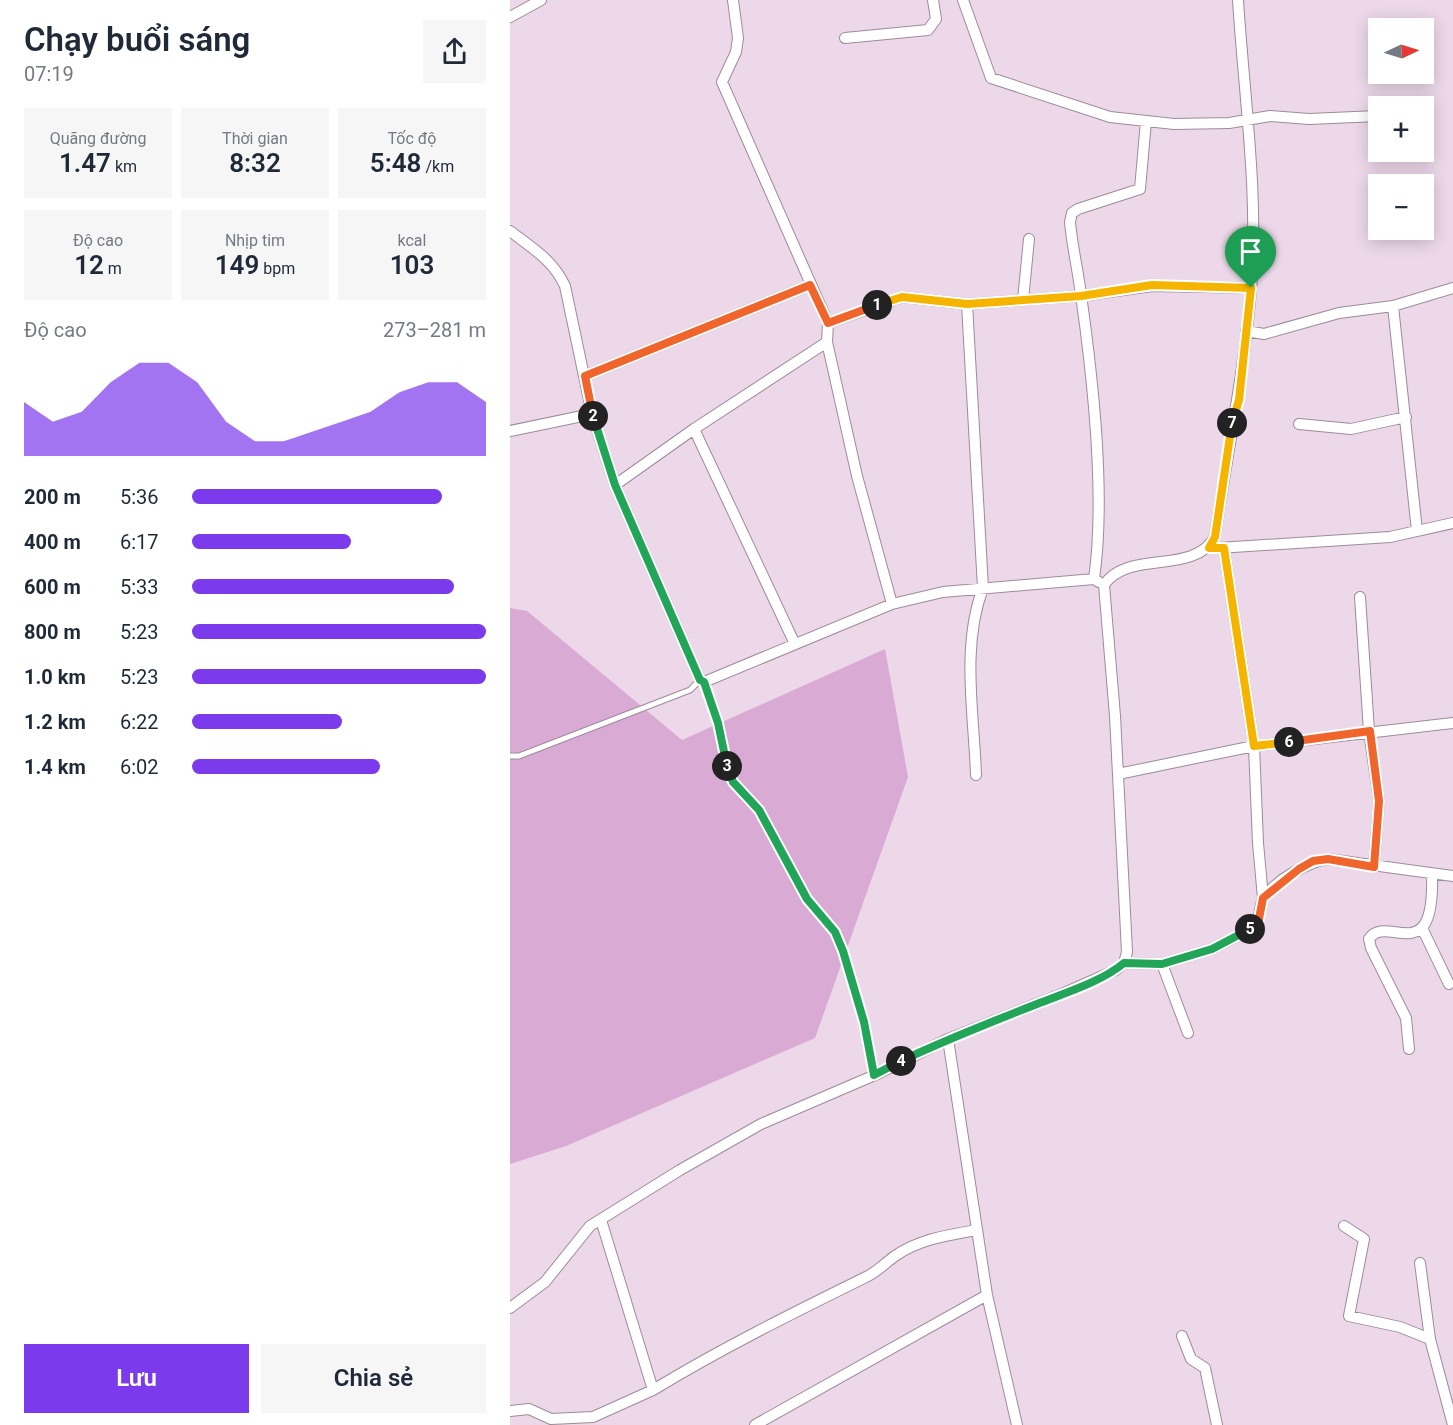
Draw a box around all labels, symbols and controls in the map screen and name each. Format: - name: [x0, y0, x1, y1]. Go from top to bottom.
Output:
- north arrow: [1368, 18, 1434, 84]
- map controls: [1368, 18, 1434, 240]
- text: Chạy buổi sáng: [24, 20, 250, 59]
- button: share: [423, 20, 486, 83]
- text: 07:19: [24, 62, 74, 86]
- button: +: [1368, 96, 1434, 162]
- text: Quãng đường: [50, 129, 146, 148]
- text: Thời gian: [222, 129, 288, 148]
- text: Tốc độ: [388, 129, 436, 148]
- text: 1.47: [59, 148, 111, 178]
- text: 8:32: [229, 148, 281, 178]
- text: 5:48: [370, 148, 421, 178]
- text: km: [111, 157, 137, 176]
- text: /km: [421, 157, 454, 176]
- button: −: [1368, 174, 1434, 240]
- pin: [1225, 226, 1276, 288]
- text: Độ cao: [73, 231, 123, 250]
- text: Nhịp tim: [225, 231, 285, 250]
- text: kcal: [398, 231, 426, 250]
- icon: arrive: [1234, 235, 1267, 268]
- text: 12: [74, 250, 104, 280]
- text: 149: [215, 250, 259, 280]
- text: 103: [390, 250, 434, 280]
- text: m: [104, 259, 122, 278]
- text: bpm: [259, 259, 295, 278]
- pin: 1: [862, 290, 892, 320]
- text: 1: [872, 295, 882, 314]
- text: Độ cao: [24, 318, 87, 342]
- text: 273–281 m: [383, 318, 486, 342]
- pin: 2: [578, 401, 608, 431]
- text: 2: [588, 406, 598, 425]
- pin: 7: [1217, 408, 1247, 438]
- text: 7: [1227, 413, 1237, 432]
- text: 200 m: [24, 485, 81, 509]
- text: 5:36: [120, 485, 159, 509]
- text: 400 m: [24, 530, 81, 554]
- text: 6:17: [120, 530, 159, 554]
- text: 600 m: [24, 575, 81, 599]
- text: 5:33: [120, 575, 159, 599]
- text: 800 m: [24, 620, 81, 644]
- text: 5:23: [120, 620, 159, 644]
- text: 1.0 km: [24, 665, 86, 689]
- text: 5:23: [120, 665, 159, 689]
- text: 1.2 km: [24, 710, 86, 734]
- text: 6:22: [120, 710, 159, 734]
- pin: 6: [1274, 727, 1304, 757]
- text: 6: [1284, 732, 1294, 751]
- pin: 3: [712, 751, 742, 781]
- text: 1.4 km: [24, 755, 86, 779]
- text: 6:02: [120, 755, 159, 779]
- text: 3: [722, 756, 732, 775]
- pin: 5: [1235, 914, 1265, 944]
- text: 5: [1245, 919, 1255, 938]
- pin: 4: [886, 1046, 916, 1076]
- text: 4: [896, 1051, 906, 1070]
- button: Lưu: [24, 1344, 249, 1413]
- button: Chia sẻ: [261, 1344, 486, 1413]

